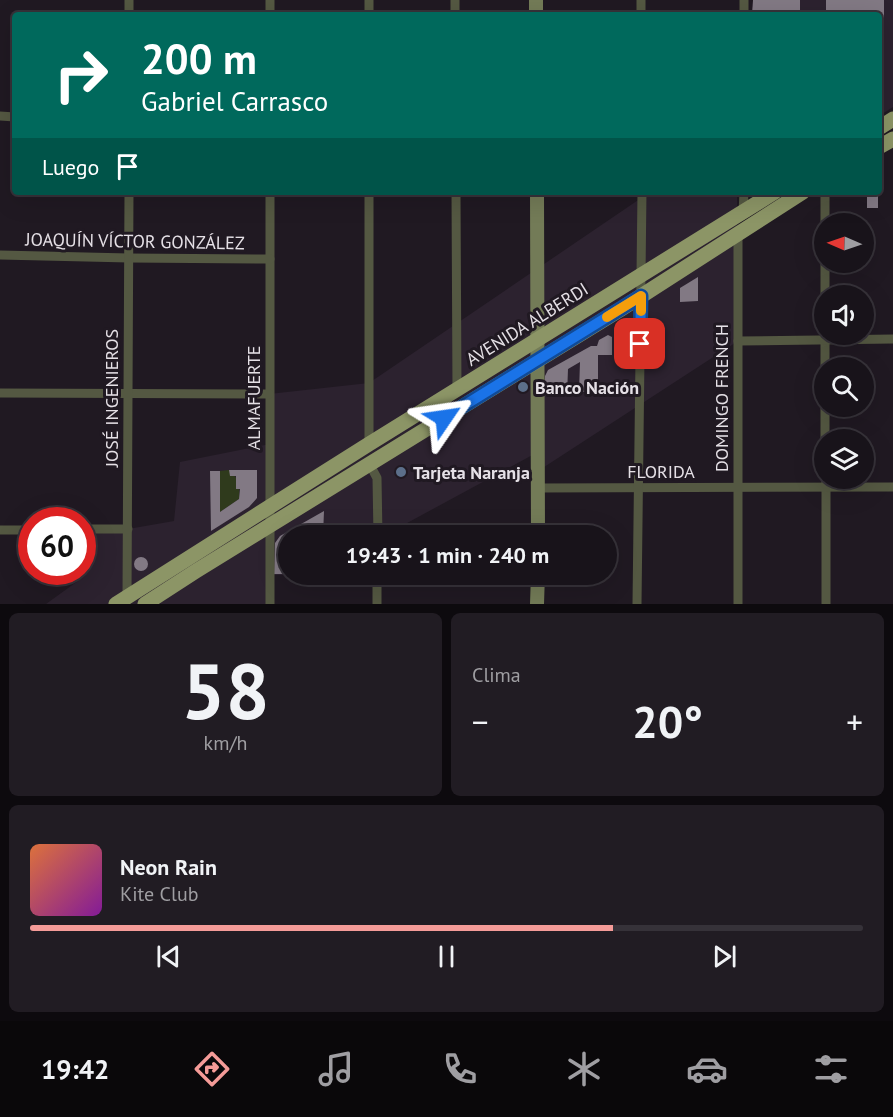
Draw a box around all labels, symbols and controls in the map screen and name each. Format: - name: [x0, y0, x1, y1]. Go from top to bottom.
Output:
- text: 200 m: [141, 31, 257, 86]
- icon: right: [42, 36, 120, 114]
- text: Gabriel Carrasco: [141, 84, 328, 118]
- icon: arrive: [111, 150, 144, 183]
- text: Luego: [42, 153, 99, 181]
- north arrow: [814, 213, 874, 273]
- map controls: [814, 213, 874, 489]
- street label: JOAQUÍN VÍCTOR GONZÁLEZ: [24, 228, 245, 254]
- street label: AVENIDA ALBERDI: [462, 277, 592, 371]
- button: sound: [814, 285, 874, 345]
- pin: [614, 318, 665, 369]
- street label: DOMINGO FRENCH: [710, 324, 733, 472]
- icon: arrive: [623, 327, 656, 360]
- street label: JOSÉ INGENIEROS: [100, 329, 123, 468]
- street label: ALMAFUERTE: [242, 346, 265, 450]
- button: search: [814, 357, 874, 417]
- place label: Banco Nación: [535, 376, 639, 399]
- marker: Banco Nación: [516, 380, 530, 394]
- position arrow: [412, 386, 476, 450]
- button: layers: [814, 429, 874, 489]
- street label: FLORIDA: [627, 460, 695, 483]
- place label: Tarjeta Naranja: [413, 461, 530, 484]
- marker: Tarjeta Naranja: [394, 465, 408, 479]
- speed limit sign: 60: [18, 507, 96, 585]
- text: 19:43 · 1 min · 240 m: [346, 541, 549, 569]
- text: 58: [181, 640, 270, 741]
- text: Clima: [472, 662, 521, 688]
- text: 20°: [632, 692, 703, 750]
- text: −: [472, 700, 489, 743]
- text: +: [846, 700, 863, 743]
- text: km/h: [204, 730, 247, 756]
- text: Neon Rain: [120, 853, 217, 881]
- text: Kite Club: [120, 881, 198, 907]
- icon: previous: [152, 940, 185, 973]
- icon: pause: [430, 940, 463, 973]
- icon: next: [708, 940, 741, 973]
- icon: directions: [191, 1048, 233, 1090]
- icon: music: [315, 1048, 357, 1090]
- icon: phone: [439, 1048, 481, 1090]
- icon: climate: [563, 1048, 605, 1090]
- icon: car: [686, 1048, 728, 1090]
- icon: filters: [810, 1048, 852, 1090]
- text: 19:42: [41, 1052, 109, 1086]

